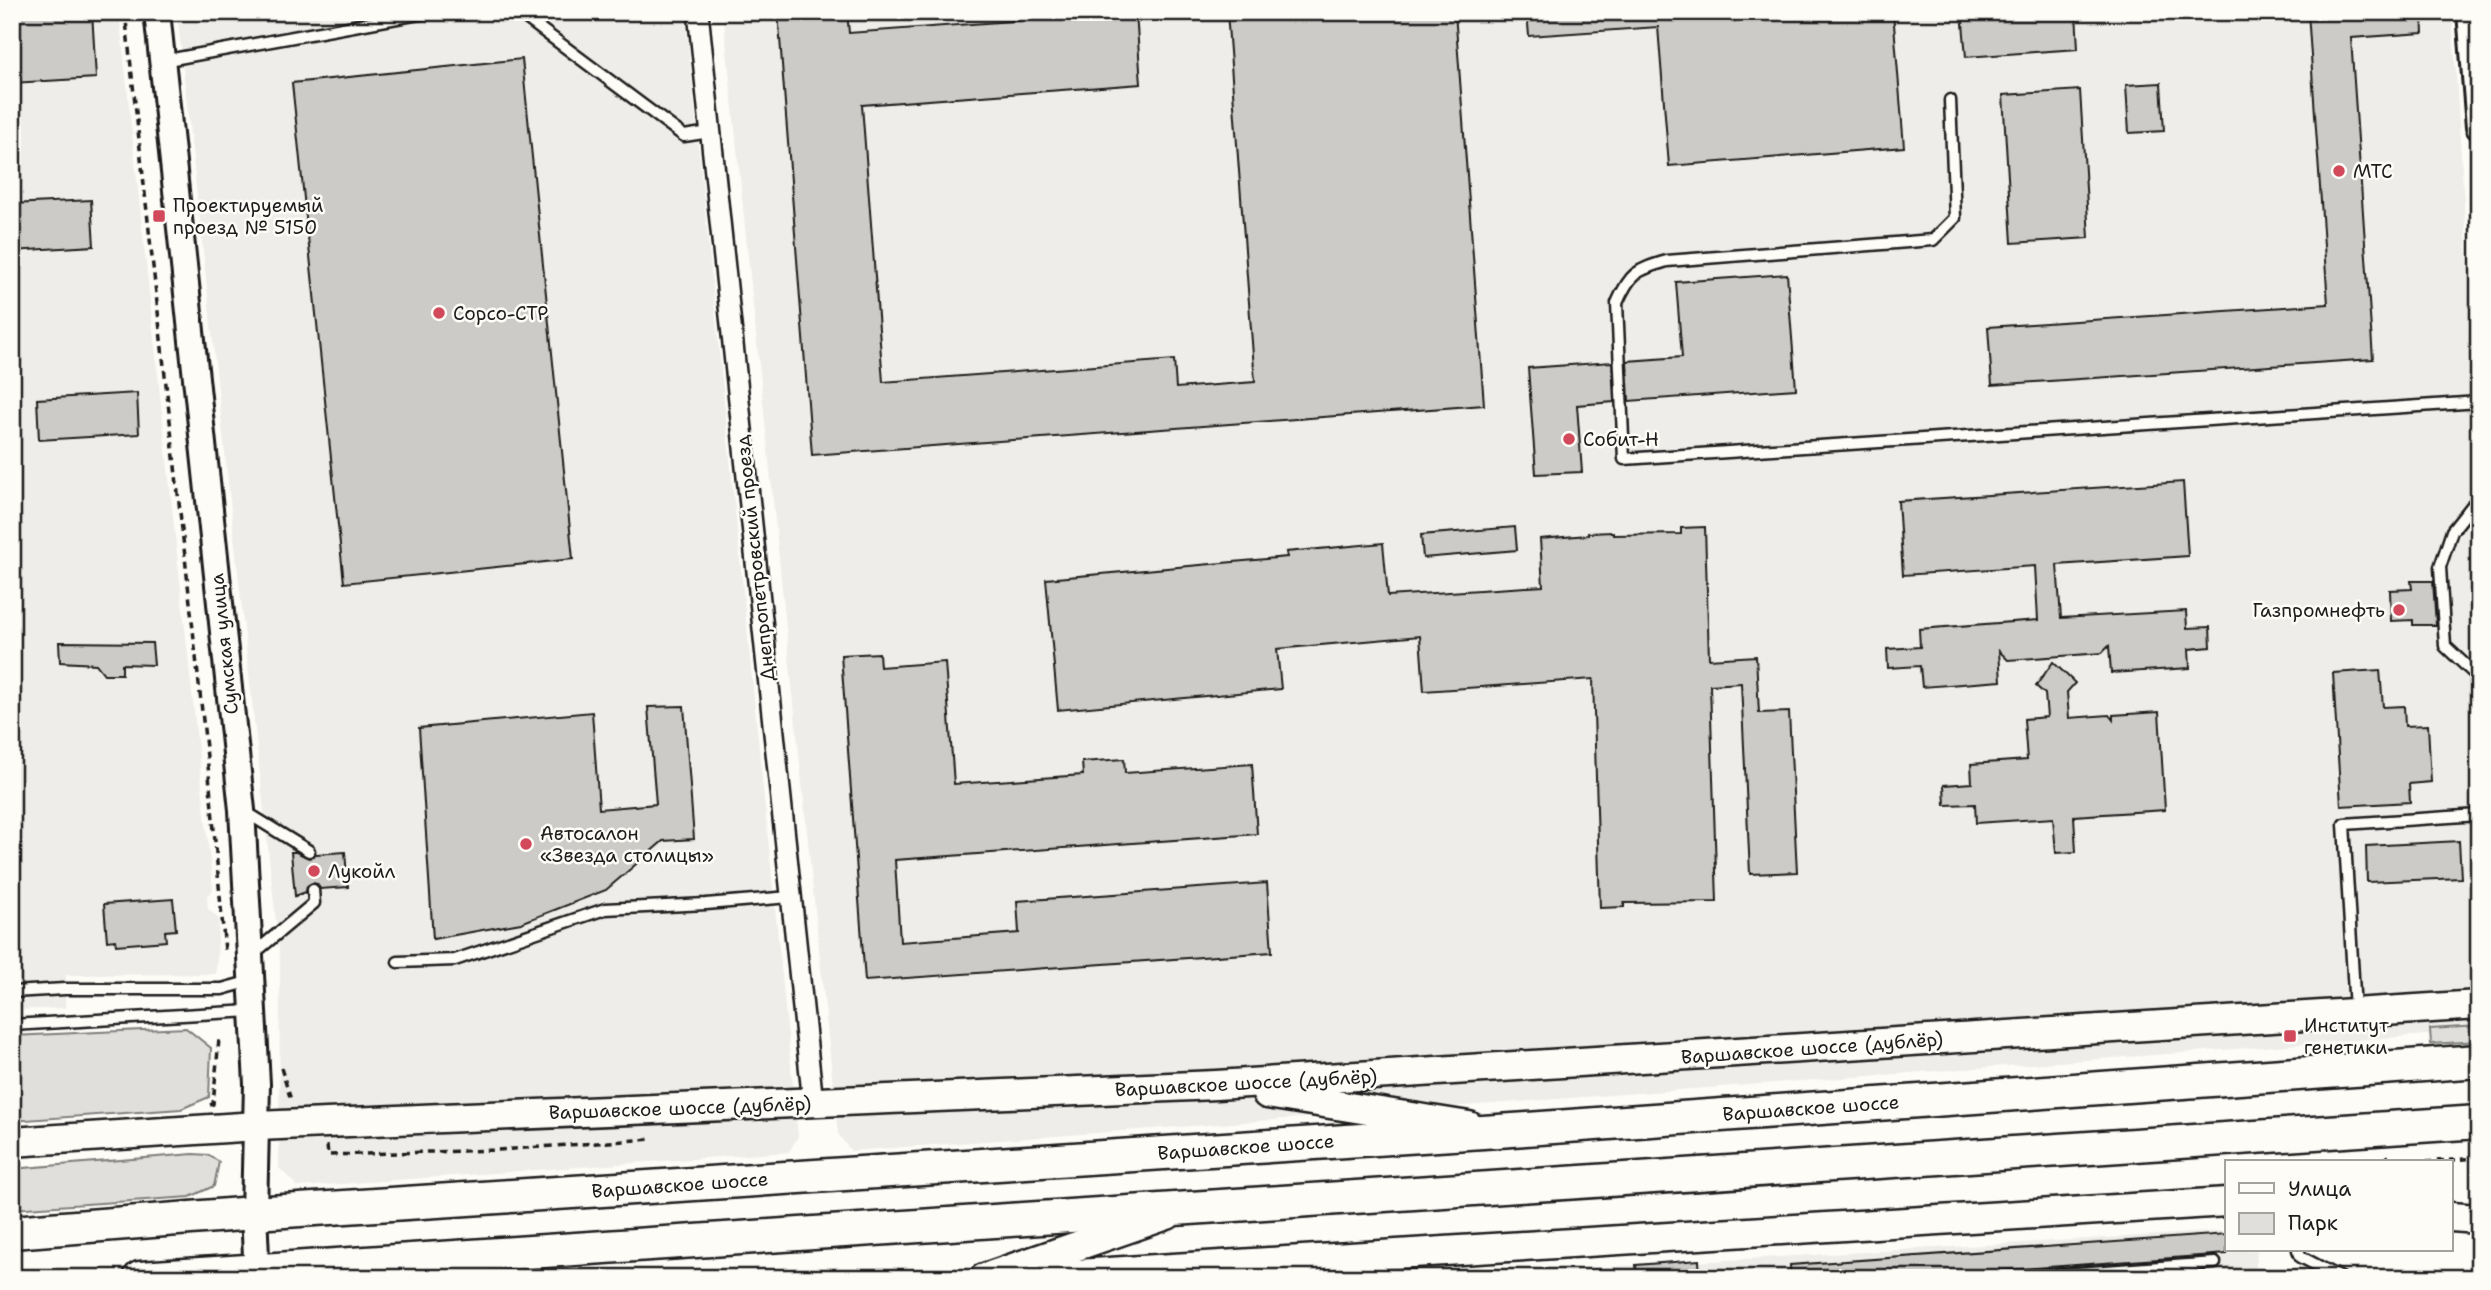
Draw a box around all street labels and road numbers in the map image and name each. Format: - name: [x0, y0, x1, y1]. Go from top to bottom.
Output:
- street label: Днепропетровский проезд: [730, 434, 780, 682]
- street label: Сумская улица: [204, 572, 244, 716]
- street label: Варшавское шоссе (дублёр): [1680, 1026, 1944, 1070]
- street label: Варшавское шоссе (дублёр): [1114, 1064, 1378, 1102]
- street label: Варшавское шоссе: [1722, 1089, 1900, 1127]
- street label: Варшавское шоссе (дублёр): [548, 1091, 812, 1125]
- street label: Варшавское шоссе: [1157, 1128, 1335, 1166]
- street label: Варшавское шоссе: [591, 1166, 769, 1204]

